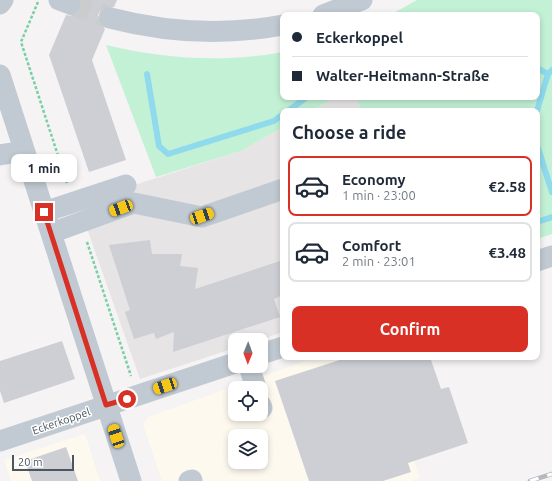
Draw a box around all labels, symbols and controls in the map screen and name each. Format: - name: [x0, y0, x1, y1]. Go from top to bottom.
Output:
- text: Eckerkoppel: [316, 29, 403, 46]
- text: Walter-Heitmann-Straße: [316, 67, 489, 84]
- text: Choose a ride: [292, 122, 406, 142]
- callout: 1 min: [11, 154, 77, 182]
- text: 1 min: [28, 161, 60, 175]
- icon: car: [294, 168, 330, 204]
- text: Economy: [342, 171, 406, 188]
- text: €2.58: [488, 178, 526, 195]
- text: 1 min · 23:00: [342, 188, 416, 202]
- car: [108, 198, 134, 218]
- route end: [35, 203, 53, 221]
- car: [189, 206, 215, 226]
- icon: car: [294, 234, 330, 270]
- text: Comfort: [342, 237, 401, 254]
- text: €3.48: [488, 244, 526, 261]
- text: 2 min · 23:01: [342, 254, 416, 268]
- button: Confirm: [292, 306, 528, 352]
- north arrow: [228, 333, 268, 373]
- map controls: [228, 333, 268, 469]
- car: [152, 376, 178, 396]
- button: locate: [228, 381, 268, 421]
- route start: [118, 390, 136, 408]
- street label: Eckerkoppel: [30, 405, 92, 437]
- car: [107, 423, 125, 449]
- button: layers: [228, 429, 268, 469]
- scale bar: [12, 453, 74, 472]
- text: 20 m: [18, 456, 42, 468]

